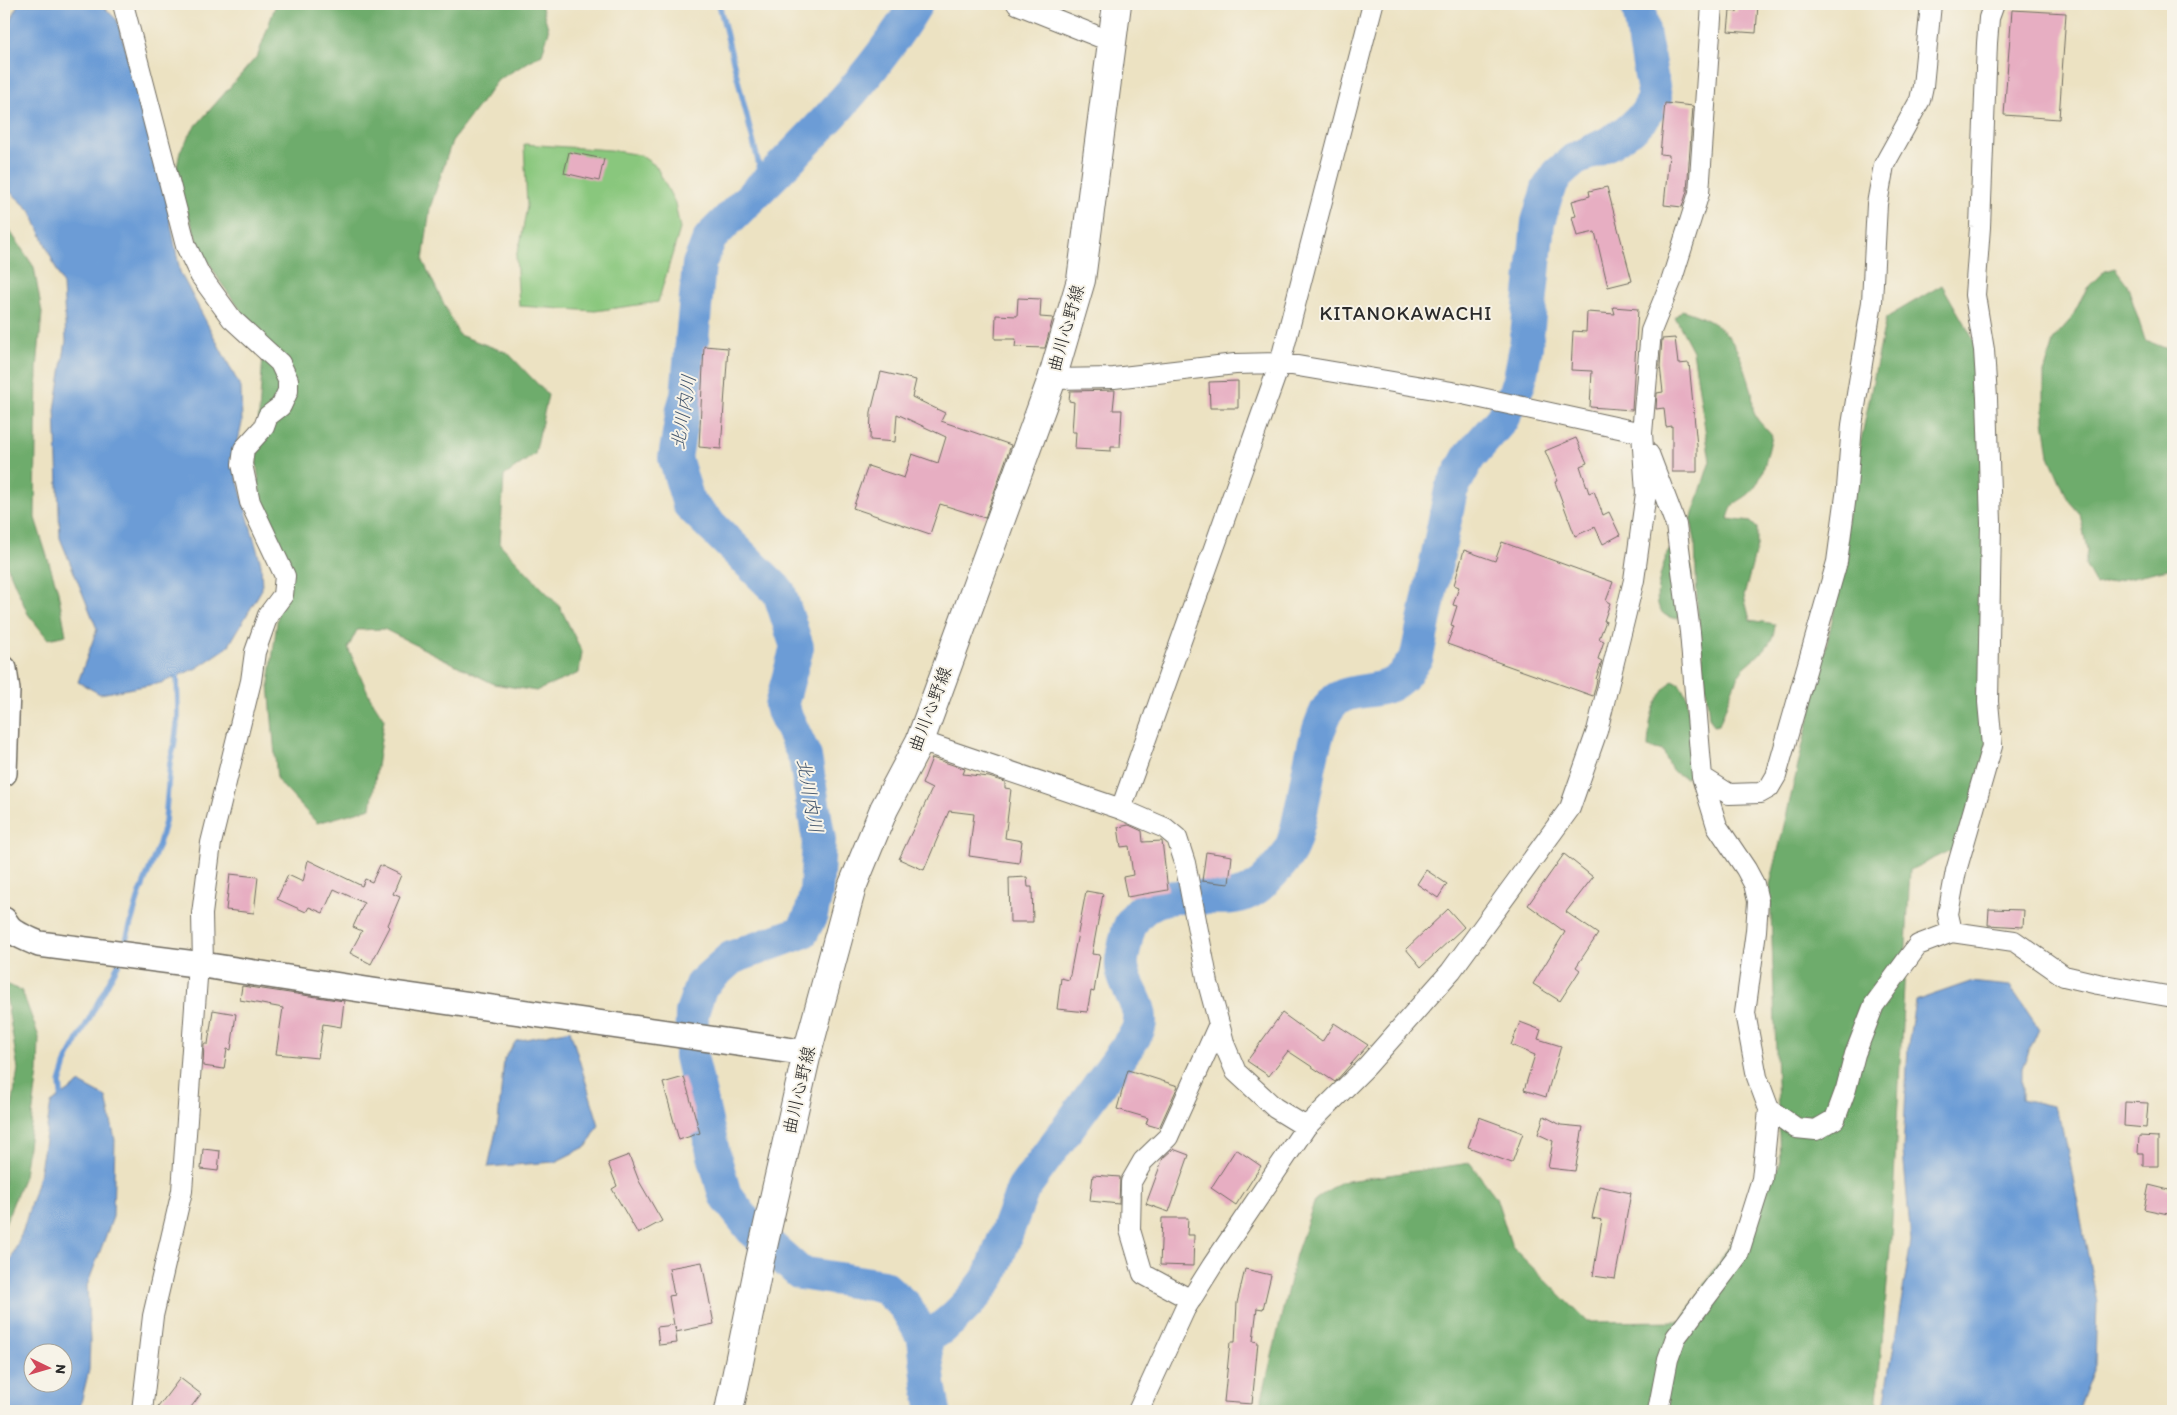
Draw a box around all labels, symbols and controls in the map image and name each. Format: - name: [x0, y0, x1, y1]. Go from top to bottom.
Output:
- street label: 曲川心野線: [1043, 282, 1089, 374]
- district label: KITANOKAWACHI: [1319, 301, 1493, 325]
- water label: 北川内川: [666, 373, 700, 451]
- street label: 曲川心野線: [904, 663, 956, 755]
- water label: 北川内川: [792, 757, 828, 835]
- street label: 曲川心野線: [778, 1044, 820, 1136]
- north arrow: [22, 1342, 72, 1392]
- text: N: [52, 1364, 69, 1375]

